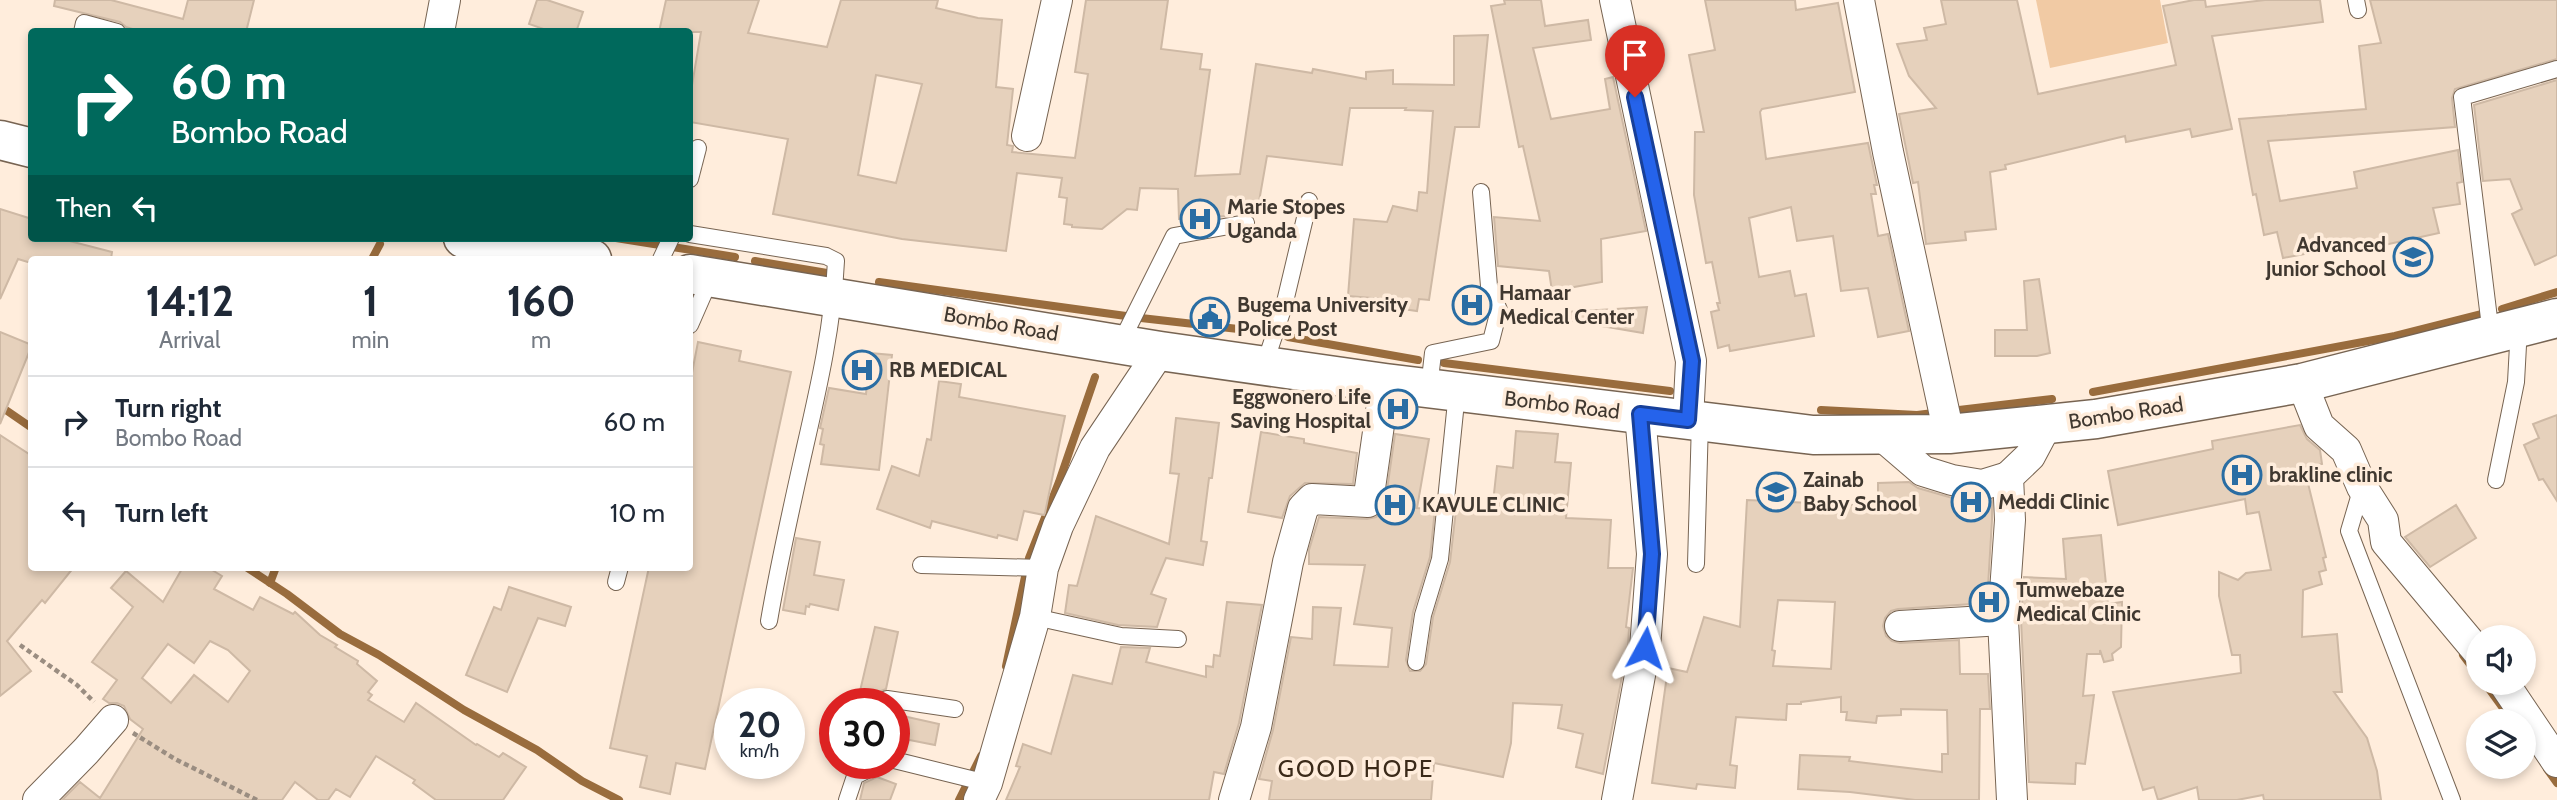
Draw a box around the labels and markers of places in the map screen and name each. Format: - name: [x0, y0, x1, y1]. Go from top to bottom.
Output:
- pin: [1605, 25, 1665, 97]
- place label: Marie Stopes Uganda: [1227, 194, 1345, 243]
- hospital icon: Marie Stopes Uganda: [1179, 198, 1221, 240]
- place label: Advanced Junior School: [2265, 232, 2386, 281]
- school or university icon: Advanced Junior School: [2392, 236, 2434, 278]
- place label: Hamaar Medical Center: [1499, 280, 1634, 329]
- hospital icon: Hamaar Medical Center: [1451, 284, 1493, 326]
- place label: Bugema University Police Post: [1237, 292, 1409, 341]
- public building icon: Bugema University Police Post: [1189, 296, 1231, 338]
- hospital icon: RB MEDICAL: [841, 349, 883, 391]
- place label: RB MEDICAL: [889, 357, 1007, 382]
- place label: Eggwonero Life Saving Hospital: [1230, 384, 1371, 433]
- hospital icon: Eggwonero Life Saving Hospital: [1377, 388, 1419, 430]
- hospital icon: brakline clinic: [2221, 454, 2263, 496]
- place label: brakline clinic: [2269, 462, 2393, 487]
- place label: Zainab Baby School: [1803, 467, 1918, 516]
- school or university icon: Zainab Baby School: [1755, 471, 1797, 513]
- hospital icon: Meddi Clinic: [1950, 481, 1992, 523]
- hospital icon: KAVULE CLINIC: [1374, 484, 1416, 526]
- place label: Meddi Clinic: [1998, 489, 2110, 514]
- place label: KAVULE CLINIC: [1422, 492, 1566, 517]
- place label: Tumwebaze Medical Clinic: [2016, 577, 2141, 626]
- hospital icon: Tumwebaze Medical Clinic: [1968, 581, 2010, 623]

